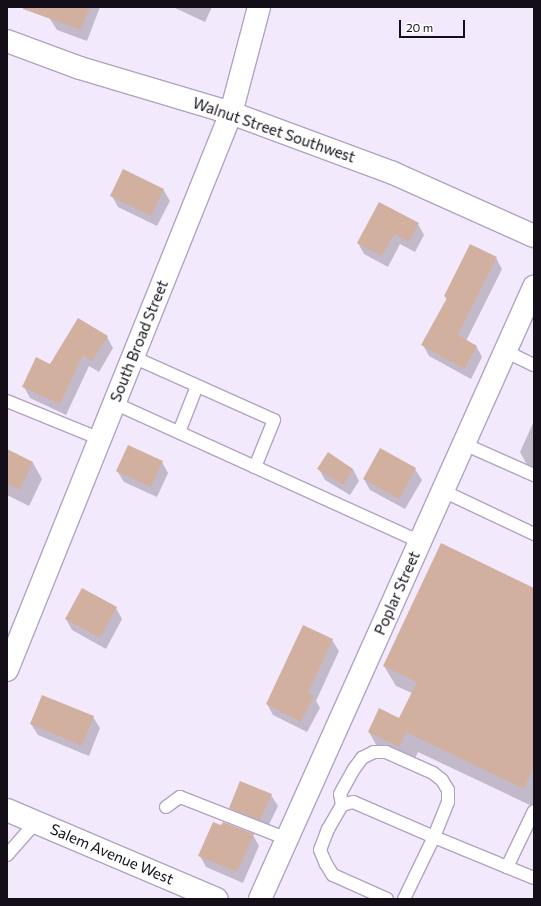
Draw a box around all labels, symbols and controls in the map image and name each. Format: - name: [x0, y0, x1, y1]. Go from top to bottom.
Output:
- scale bar: [401, 12, 467, 38]
- text: 20 m: [406, 20, 433, 34]
- street label: Walnut Street Southwest: [190, 94, 358, 166]
- street label: South Broad Street: [106, 277, 172, 405]
- street label: Poplar Street: [370, 548, 424, 638]
- street label: Salem Avenue West: [48, 820, 176, 888]

